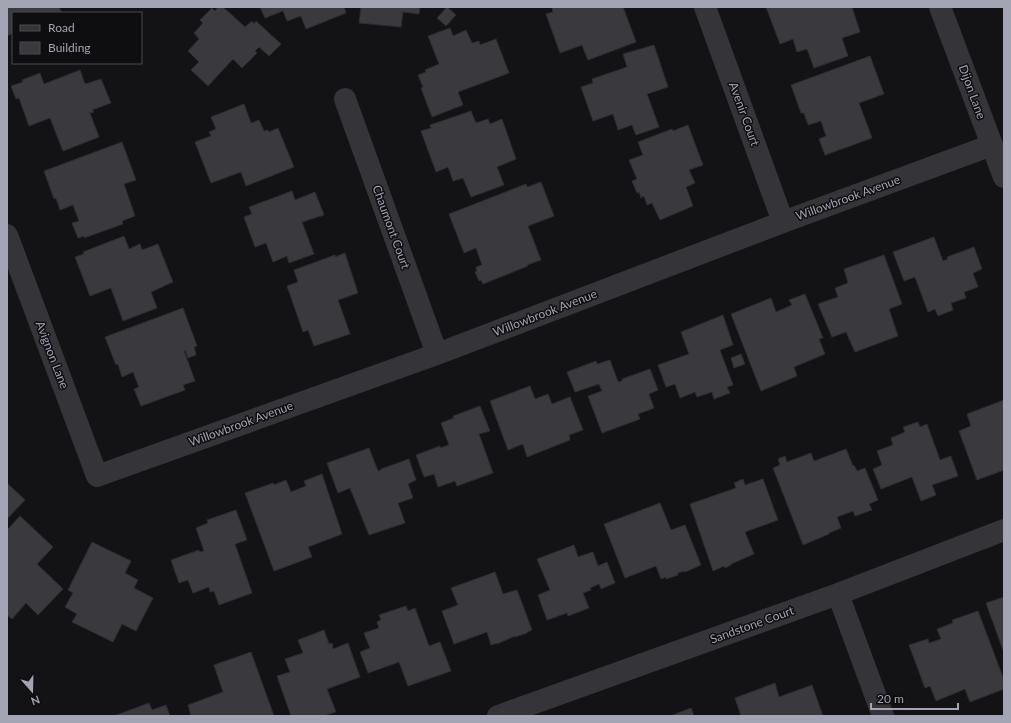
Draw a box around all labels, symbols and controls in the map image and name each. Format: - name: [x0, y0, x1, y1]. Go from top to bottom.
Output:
- legend: [12, 12, 142, 64]
- text: Road: [48, 20, 75, 35]
- text: Building: [48, 40, 91, 55]
- street label: Dijon Lane: [956, 63, 989, 121]
- street label: Avenir Court: [726, 80, 763, 148]
- street label: Willowbrook Avenue: [794, 172, 902, 223]
- street label: Chaumont Court: [369, 183, 414, 271]
- street label: Willowbrook Avenue: [491, 286, 599, 339]
- street label: Avignon Lane: [33, 319, 72, 391]
- street label: Willowbrook Avenue: [187, 398, 295, 449]
- street label: Sandstone Court: [708, 602, 797, 647]
- north arrow: [12, 671, 52, 711]
- scale bar: [871, 685, 958, 711]
- text: 20 m: [877, 691, 904, 706]
- text: N: [29, 693, 42, 708]

